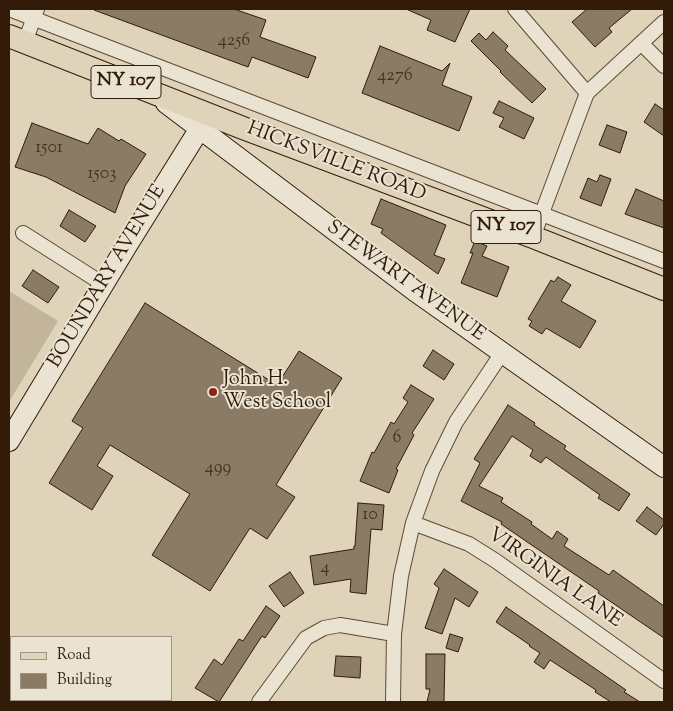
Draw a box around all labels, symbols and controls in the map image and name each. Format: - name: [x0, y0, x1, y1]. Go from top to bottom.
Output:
- house number: 4256: [218, 31, 250, 53]
- road number: NY 107: [91, 65, 161, 98]
- house number: 4276: [377, 66, 413, 88]
- street label: HICKSVILLE ROAD: [243, 118, 429, 208]
- house number: 1501: [35, 138, 63, 160]
- house number: 1503: [87, 164, 117, 186]
- street label: BOUNDARY AVENUE: [44, 181, 172, 373]
- road number: NY 107: [471, 210, 541, 243]
- street label: STEWART AVENUE: [321, 216, 489, 348]
- place label: John H. West School: [223, 369, 331, 416]
- marker: John H. West School: [207, 386, 219, 398]
- house number: 6: [393, 428, 401, 450]
- house number: 499: [205, 458, 231, 480]
- house number: 10: [362, 505, 378, 527]
- street label: VIRGINIA LANE: [482, 524, 626, 634]
- house number: 4: [320, 558, 330, 580]
- legend: [10, 636, 172, 701]
- text: Road: [57, 645, 91, 666]
- text: Building: [57, 670, 112, 691]

